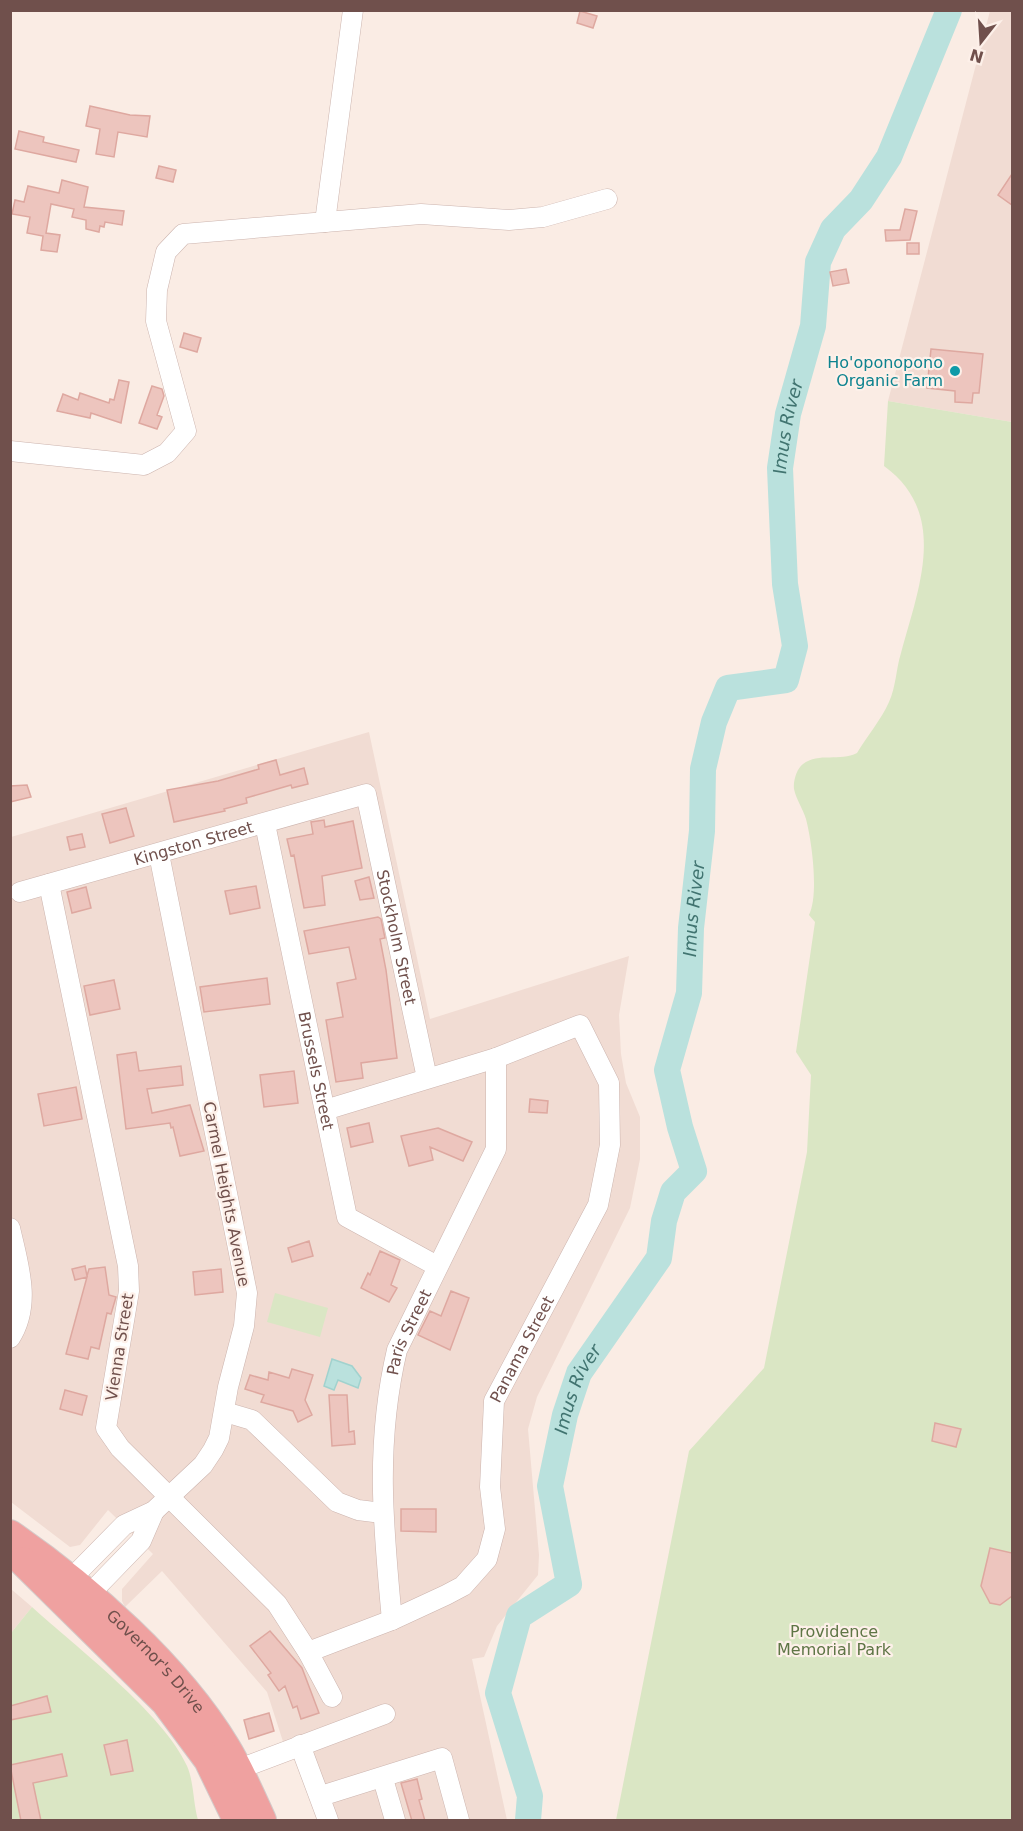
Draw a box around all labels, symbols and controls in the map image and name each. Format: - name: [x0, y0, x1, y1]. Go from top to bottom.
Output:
- north arrow: [951, 12, 1011, 72]
- text: N: [968, 45, 986, 67]
- place label: Ho'oponopono Organic Farm: [827, 353, 943, 390]
- marker: Ho'oponopono Organic Farm: [948, 364, 962, 378]
- water label: Imus River: [769, 376, 808, 475]
- street label: Kingston Street: [131, 817, 255, 869]
- water label: Imus River: [679, 859, 709, 957]
- street label: Stockholm Street: [372, 868, 420, 1007]
- street label: Brussels Street: [294, 1010, 338, 1132]
- street label: Carmel Heights Avenue: [199, 1100, 254, 1288]
- street label: Paris Street: [383, 1286, 435, 1377]
- street label: Vienna Street: [102, 1292, 137, 1402]
- street label: Panama Street: [486, 1293, 558, 1406]
- water label: Imus River: [550, 1339, 607, 1436]
- street label: Governor's Drive: [103, 1606, 209, 1717]
- park label: Providence Memorial Park: [777, 1622, 892, 1659]

